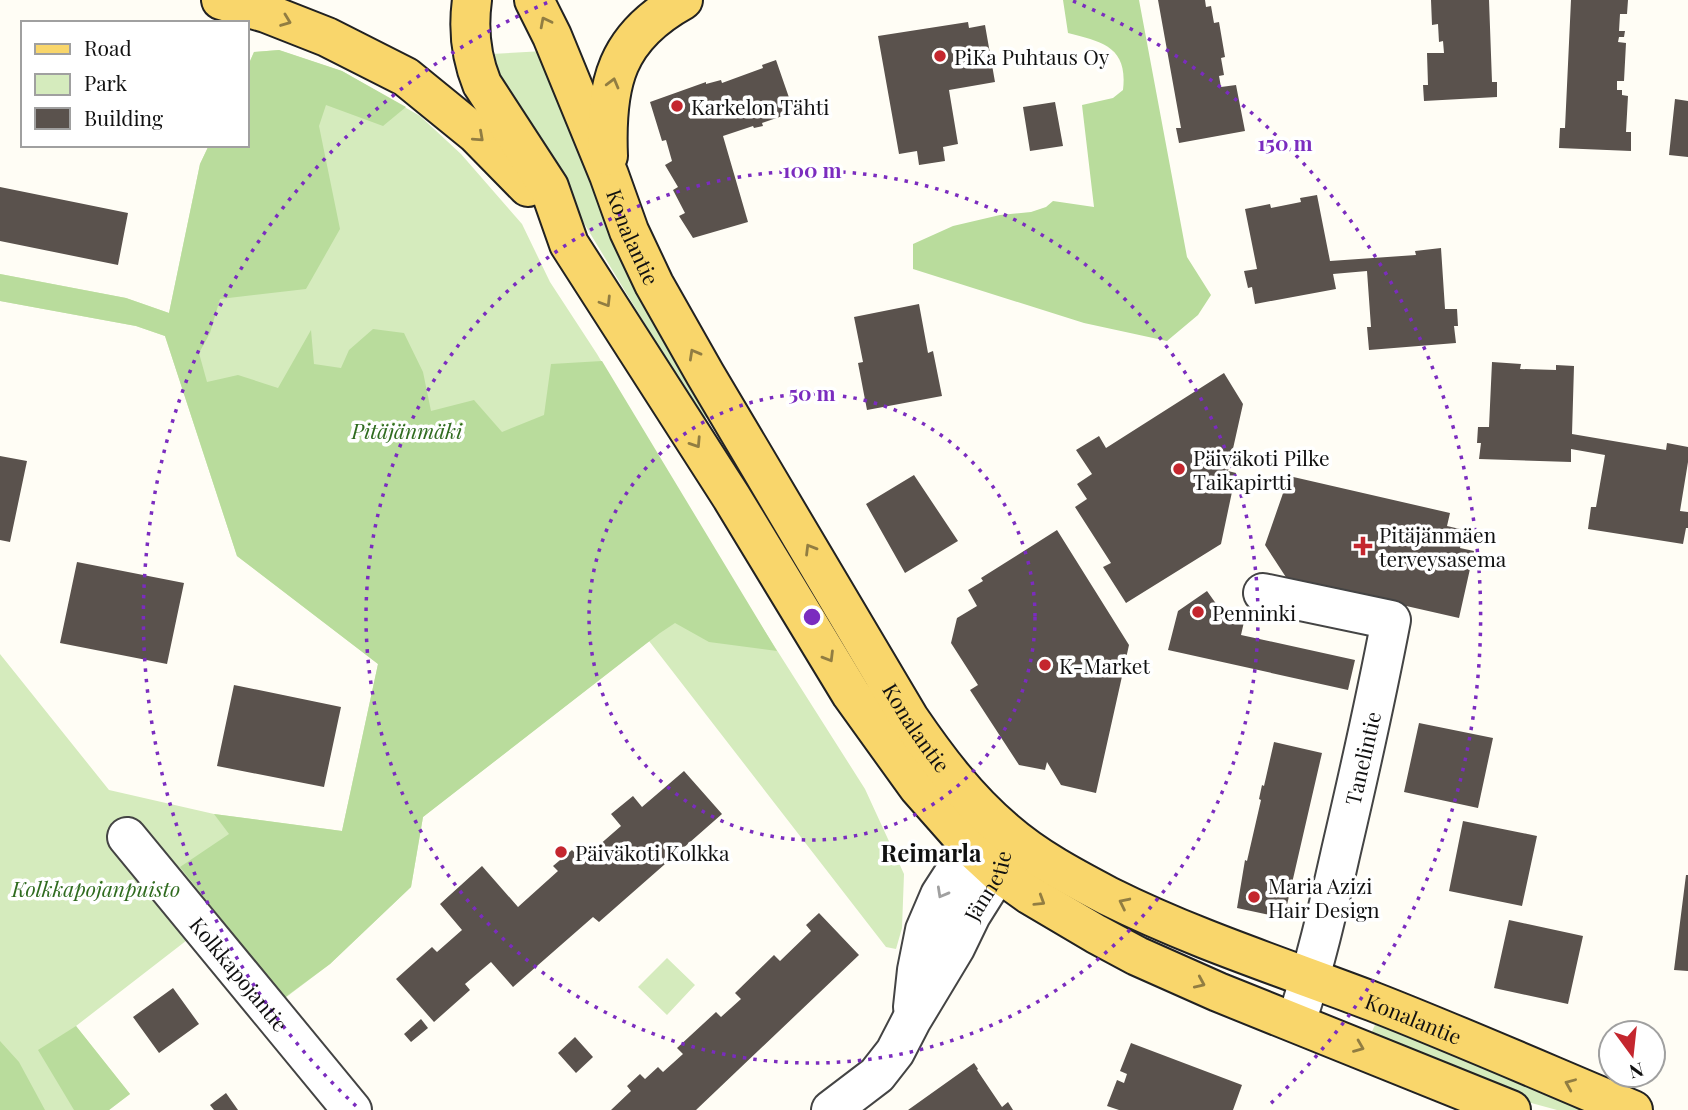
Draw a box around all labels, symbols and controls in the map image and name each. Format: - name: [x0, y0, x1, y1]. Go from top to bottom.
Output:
- one-way arrow: [280, 12, 292, 26]
- one-way arrow: [540, 17, 553, 29]
- legend: [21, 21, 248, 147]
- text: Road: [84, 33, 132, 61]
- place label: PiKa Puhtaus Oy: [954, 42, 1110, 70]
- marker: PiKa Puhtaus Oy: [932, 48, 948, 64]
- text: Park: [84, 68, 128, 96]
- one-way arrow: [605, 78, 619, 90]
- place label: Karkelon Tähti: [691, 92, 829, 120]
- marker: Karkelon Tähti: [669, 98, 685, 114]
- text: Building: [84, 103, 163, 131]
- text: 150 m: [1258, 128, 1312, 156]
- one-way arrow: [471, 129, 484, 142]
- text: 100 m: [782, 155, 842, 183]
- street label: Konalantie: [601, 185, 666, 289]
- one-way arrow: [597, 294, 610, 307]
- one-way arrow: [689, 348, 702, 361]
- text: 50 m: [788, 378, 836, 406]
- park label: Pitäjänmäki: [351, 416, 463, 444]
- one-way arrow: [688, 435, 700, 448]
- place label: Päiväkoti Pilke Taikapirtti: [1193, 443, 1330, 495]
- marker: Päiväkoti Pilke Taikapirtti: [1171, 461, 1187, 477]
- place label: Pitäjänmäen terveysasema: [1379, 520, 1507, 572]
- marker: Pitäjänmäen terveysasema: [1353, 536, 1373, 556]
- one-way arrow: [805, 544, 818, 557]
- place label: Penninki: [1212, 598, 1296, 626]
- marker: Penninki: [1190, 604, 1206, 620]
- centre of rings: [800, 605, 824, 629]
- one-way arrow: [820, 650, 833, 663]
- place label: K-Market: [1059, 651, 1150, 679]
- marker: K-Market: [1037, 657, 1053, 673]
- street label: Konalantie: [877, 678, 957, 777]
- street label: Tanelintie: [1338, 708, 1386, 808]
- district label: Reimarla: [881, 836, 982, 868]
- place label: Päiväkoti Kolkka: [575, 838, 730, 866]
- marker: Päiväkoti Kolkka: [553, 844, 569, 860]
- street label: Jännetie: [956, 848, 1017, 926]
- place label: Maria Azizi Hair Design: [1268, 871, 1380, 923]
- park label: Kolkkapojanpuisto: [11, 874, 180, 902]
- one-way arrow: [937, 885, 950, 898]
- marker: Maria Azizi Hair Design: [1246, 889, 1262, 905]
- one-way arrow: [1033, 892, 1046, 905]
- one-way arrow: [1119, 898, 1131, 912]
- street label: Kolkkapojantie: [184, 911, 295, 1037]
- one-way arrow: [1192, 975, 1205, 989]
- street label: Konalantie: [1362, 986, 1466, 1050]
- north arrow: [1597, 1019, 1667, 1089]
- one-way arrow: [1352, 1039, 1364, 1053]
- text: N: [1626, 1057, 1647, 1086]
- one-way arrow: [1565, 1078, 1577, 1092]

